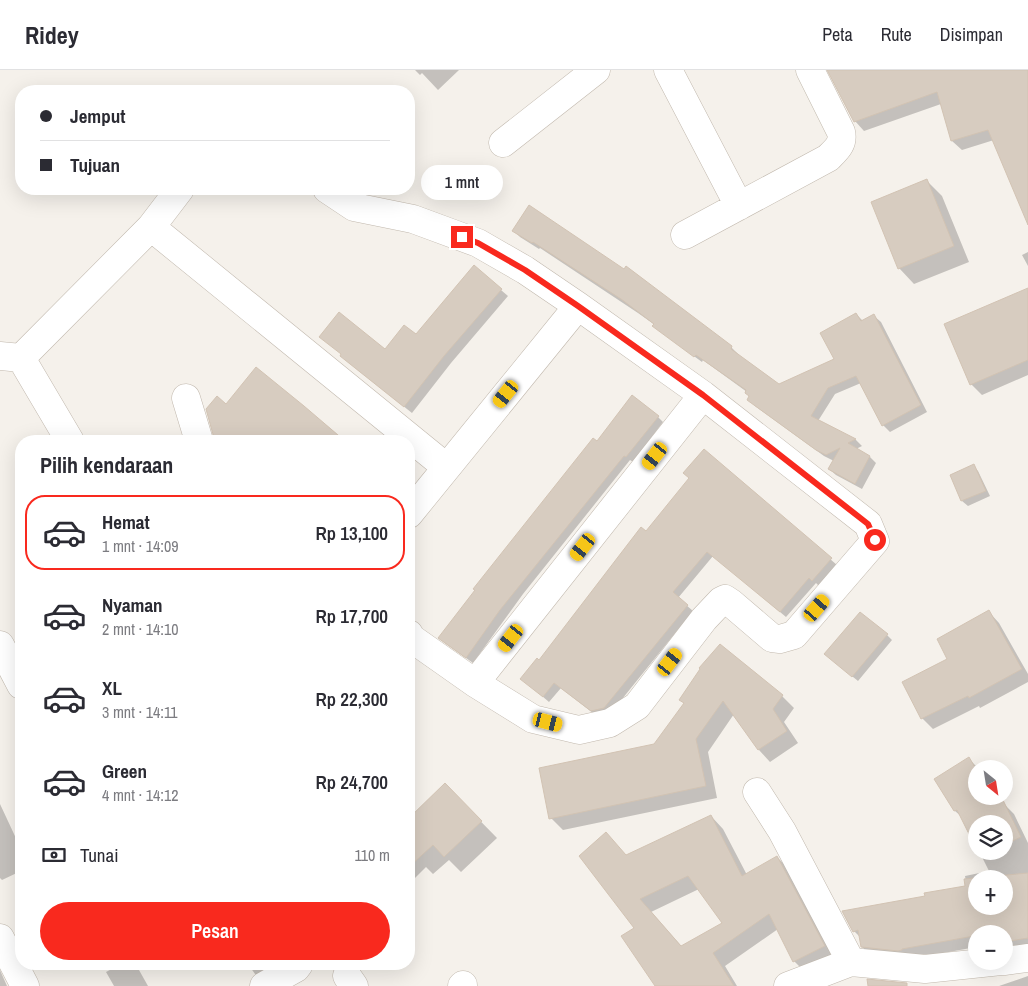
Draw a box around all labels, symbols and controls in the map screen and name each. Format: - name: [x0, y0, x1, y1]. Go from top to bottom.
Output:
- text: Ridey: [25, 19, 79, 51]
- text: Peta: [822, 22, 853, 47]
- text: Rute: [881, 22, 912, 47]
- text: Disimpan: [940, 22, 1003, 47]
- text: Jemput: [70, 103, 125, 129]
- text: Tujuan: [70, 152, 120, 178]
- callout: 1 mnt: [421, 164, 503, 200]
- text: 1 mnt: [445, 171, 479, 193]
- route end: [451, 226, 473, 248]
- car: [490, 378, 521, 410]
- car: [639, 440, 670, 472]
- text: Pilih kendaraan: [40, 450, 173, 480]
- text: Hemat: [102, 509, 150, 535]
- icon: car: [42, 510, 87, 555]
- text: Rp 13,100: [316, 520, 388, 546]
- route start: [864, 529, 886, 551]
- car: [567, 531, 598, 563]
- text: 1 mnt · 14:09: [102, 535, 179, 557]
- text: Nyaman: [102, 592, 163, 618]
- car: [801, 592, 832, 624]
- icon: car: [42, 593, 87, 638]
- text: Rp 17,700: [316, 603, 388, 629]
- text: 2 mnt · 14:10: [102, 618, 179, 640]
- car: [495, 622, 526, 654]
- car: [654, 646, 685, 678]
- text: XL: [102, 675, 122, 701]
- icon: car: [42, 676, 87, 721]
- text: Rp 22,300: [316, 686, 388, 712]
- text: 3 mnt · 14:11: [102, 701, 178, 723]
- car: [531, 711, 564, 733]
- text: Green: [102, 758, 147, 784]
- icon: car: [42, 759, 87, 804]
- north arrow: [968, 760, 1012, 805]
- map controls: [968, 760, 1013, 970]
- text: Rp 24,700: [316, 769, 388, 795]
- text: 4 mnt · 14:12: [102, 784, 179, 806]
- button: layers: [968, 815, 1013, 860]
- icon: cash: [40, 841, 68, 869]
- text: Tunai: [80, 842, 119, 868]
- text: 110 m: [354, 844, 390, 866]
- button: +: [968, 870, 1013, 915]
- button: Pesan: [40, 902, 390, 960]
- button: −: [968, 925, 1013, 970]

